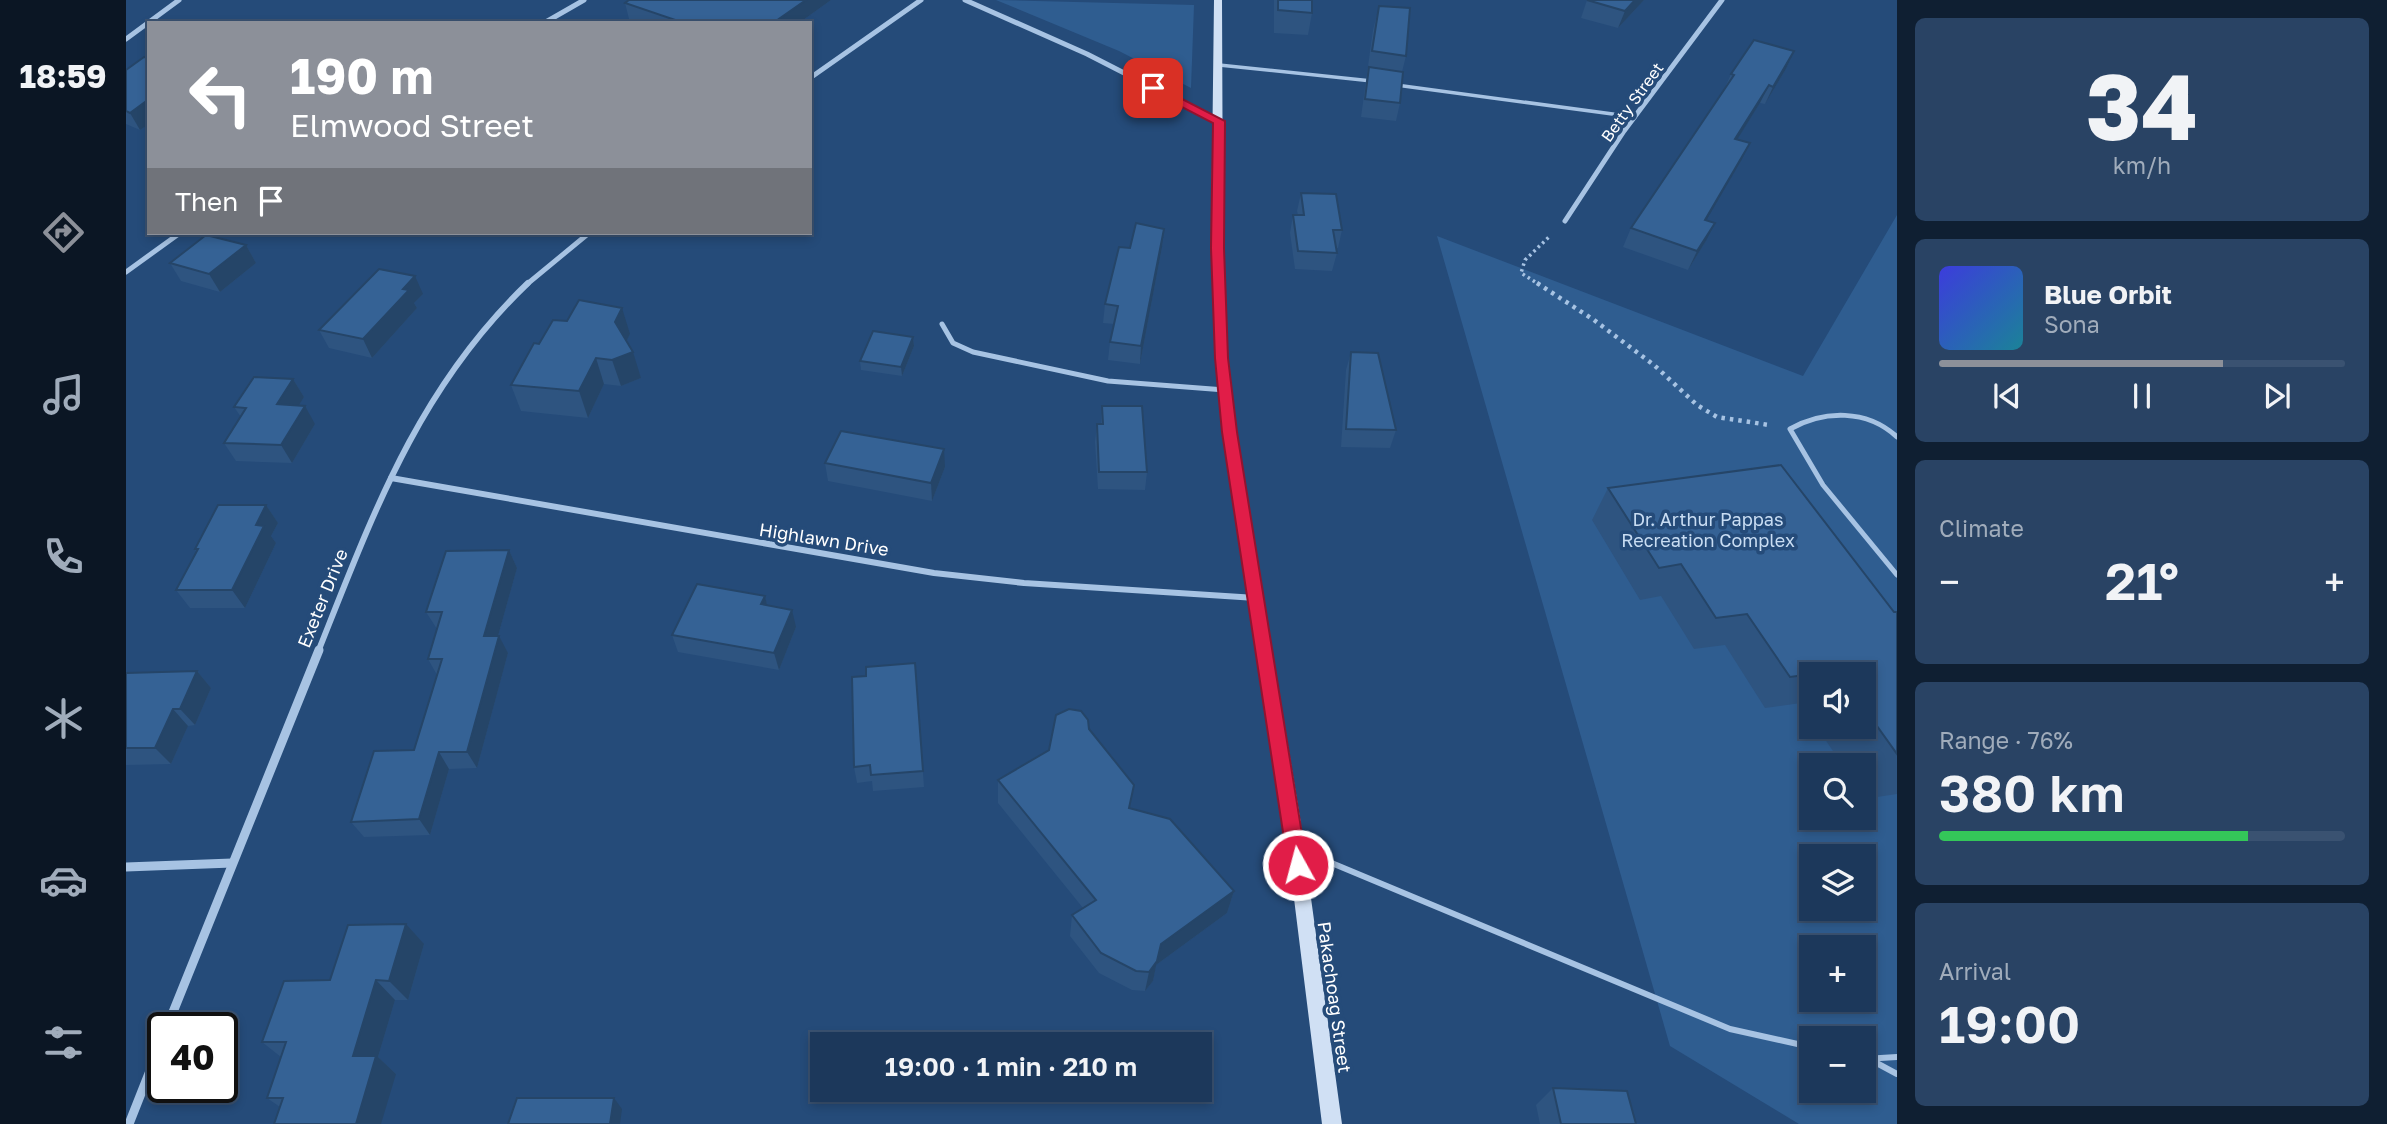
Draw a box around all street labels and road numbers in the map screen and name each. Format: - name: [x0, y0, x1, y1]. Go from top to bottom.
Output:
- street label: Betty Street: [1596, 58, 1668, 146]
- street label: Highlawn Drive: [758, 518, 890, 560]
- street label: Exeter Drive: [292, 545, 352, 651]
- street label: Pakachoag Street: [1313, 920, 1357, 1074]

